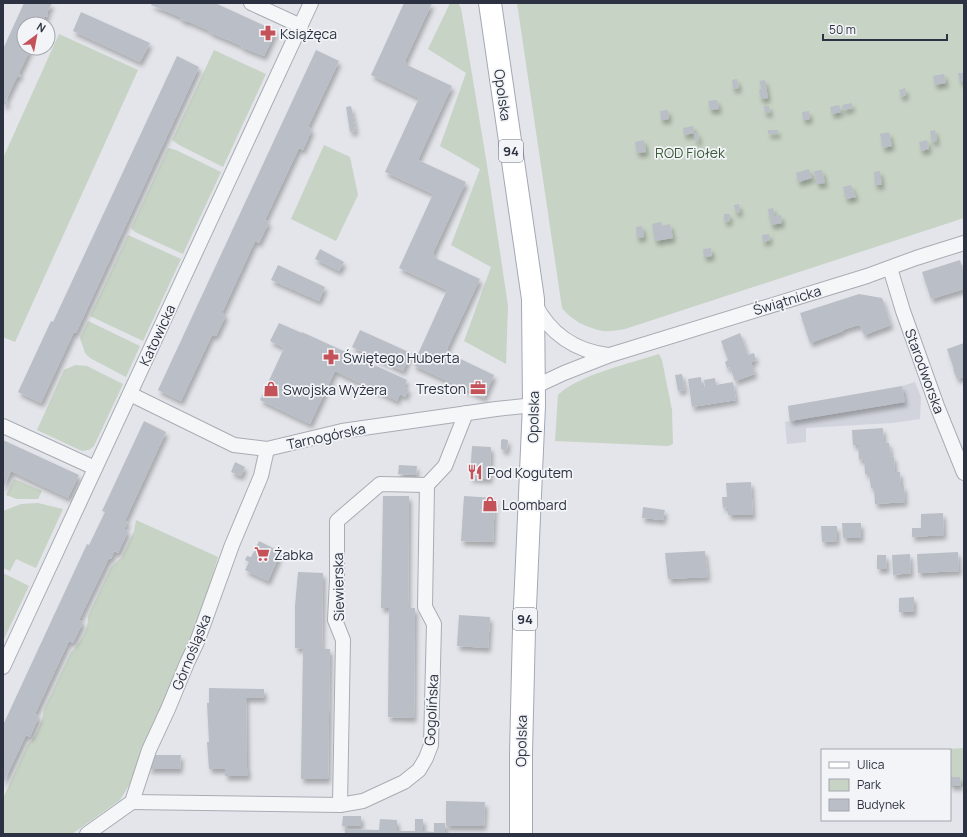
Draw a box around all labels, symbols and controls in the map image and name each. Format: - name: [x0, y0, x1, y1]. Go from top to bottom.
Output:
- north arrow: [16, 16, 56, 56]
- scale bar: [823, 16, 947, 42]
- text: N: [34, 19, 49, 36]
- text: 50 m: [829, 21, 856, 38]
- pharmacy icon: Książęca: [259, 24, 277, 42]
- place label: Książęca: [280, 24, 337, 43]
- street label: Opolska: [490, 68, 516, 122]
- road number: 94: [499, 140, 523, 162]
- park label: ROD Fiołek: [655, 143, 726, 162]
- street label: Świątnicka: [751, 281, 823, 319]
- street label: Katowicka: [134, 301, 180, 369]
- street label: Starodworska: [901, 326, 949, 416]
- pharmacy icon: Świętego Huberta: [322, 348, 340, 366]
- place label: Świętego Huberta: [343, 348, 460, 367]
- place label: Treston: [416, 379, 466, 398]
- office icon: Treston: [469, 379, 487, 397]
- shop icon: Swojska Wyżera: [262, 380, 280, 398]
- place label: Swojska Wyżera: [283, 380, 387, 399]
- street label: Opolska: [523, 391, 543, 443]
- street label: Tarnogórska: [285, 418, 367, 454]
- restaurant icon: Pod Kogutem: [466, 463, 484, 481]
- place label: Pod Kogutem: [487, 463, 573, 482]
- shop icon: Loombard: [481, 495, 499, 513]
- place label: Loombard: [502, 495, 567, 514]
- supermarket icon: Żabka: [253, 545, 271, 563]
- place label: Żabka: [274, 545, 313, 564]
- street label: Siewierska: [328, 552, 348, 622]
- road number: 94: [513, 608, 537, 630]
- street label: Górnośląska: [167, 611, 215, 693]
- street label: Gogolińska: [420, 674, 442, 746]
- street label: Opolska: [511, 715, 531, 767]
- legend: [821, 749, 951, 821]
- text: Ulica: [857, 756, 884, 773]
- text: Park: [857, 776, 882, 793]
- text: Budynek: [857, 796, 906, 813]

